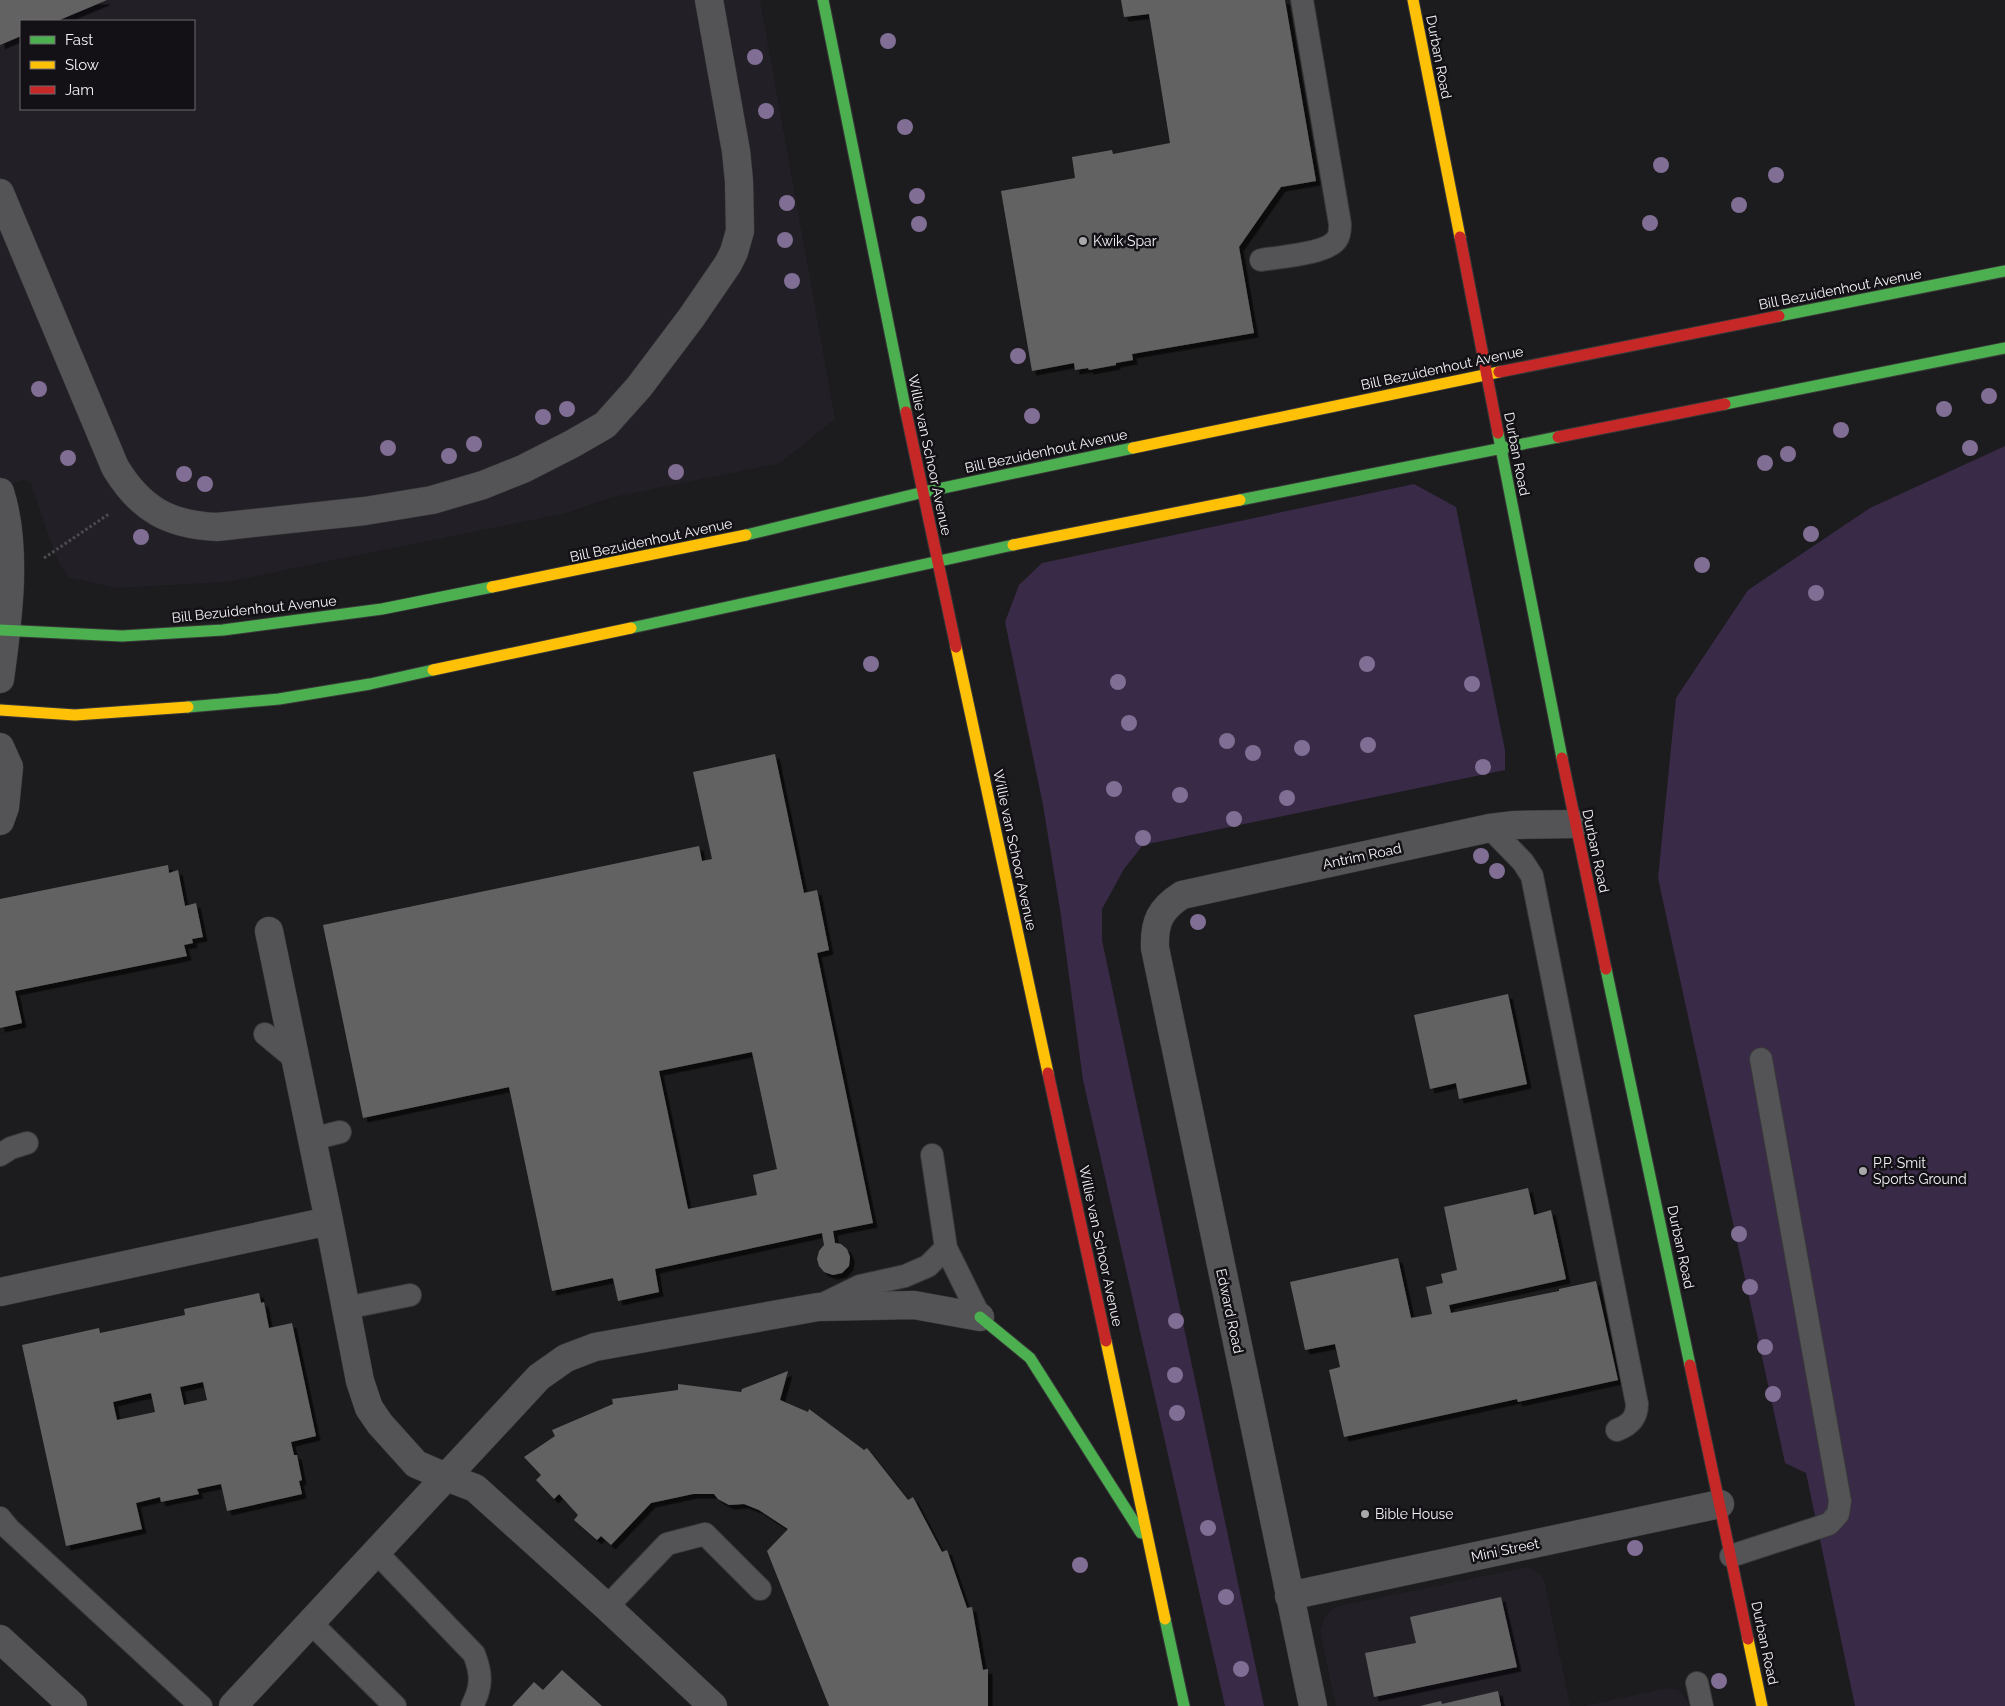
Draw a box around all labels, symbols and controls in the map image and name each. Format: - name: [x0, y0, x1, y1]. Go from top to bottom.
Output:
- street label: Durban Road: [1423, 14, 1455, 100]
- legend: [20, 20, 195, 110]
- text: Fast: [65, 31, 93, 49]
- text: Slow: [65, 56, 99, 74]
- text: Jam: [65, 81, 94, 99]
- place label: Kwik Spar: [1093, 233, 1157, 249]
- marker: Kwik Spar: [1077, 235, 1089, 247]
- street label: Bill Bezuidenhout Avenue: [1757, 265, 1923, 313]
- street label: Bill Bezuidenhout Avenue: [1359, 343, 1525, 393]
- street label: Willie van Schoor Avenue: [905, 373, 955, 537]
- street label: Durban Road: [1501, 411, 1533, 497]
- street label: Bill Bezuidenhout Avenue: [963, 426, 1129, 476]
- street label: Bill Bezuidenhout Avenue: [568, 515, 734, 565]
- street label: Bill Bezuidenhout Avenue: [171, 592, 337, 626]
- street label: Willie van Schoor Avenue: [990, 768, 1040, 932]
- street label: Durban Road: [1579, 808, 1613, 894]
- street label: Antrim Road: [1321, 840, 1403, 872]
- place label: P.P. Smit Sports Ground: [1873, 1155, 1967, 1187]
- street label: Willie van Schoor Avenue: [1076, 1164, 1126, 1328]
- marker: P.P. Smit Sports Ground: [1857, 1165, 1869, 1177]
- street label: Durban Road: [1664, 1204, 1698, 1290]
- street label: Edward Road: [1213, 1267, 1247, 1355]
- place label: Bible House: [1375, 1506, 1453, 1522]
- marker: Bible House: [1359, 1508, 1371, 1520]
- street label: Mini Street: [1470, 1535, 1541, 1565]
- street label: Durban Road: [1748, 1600, 1782, 1686]

